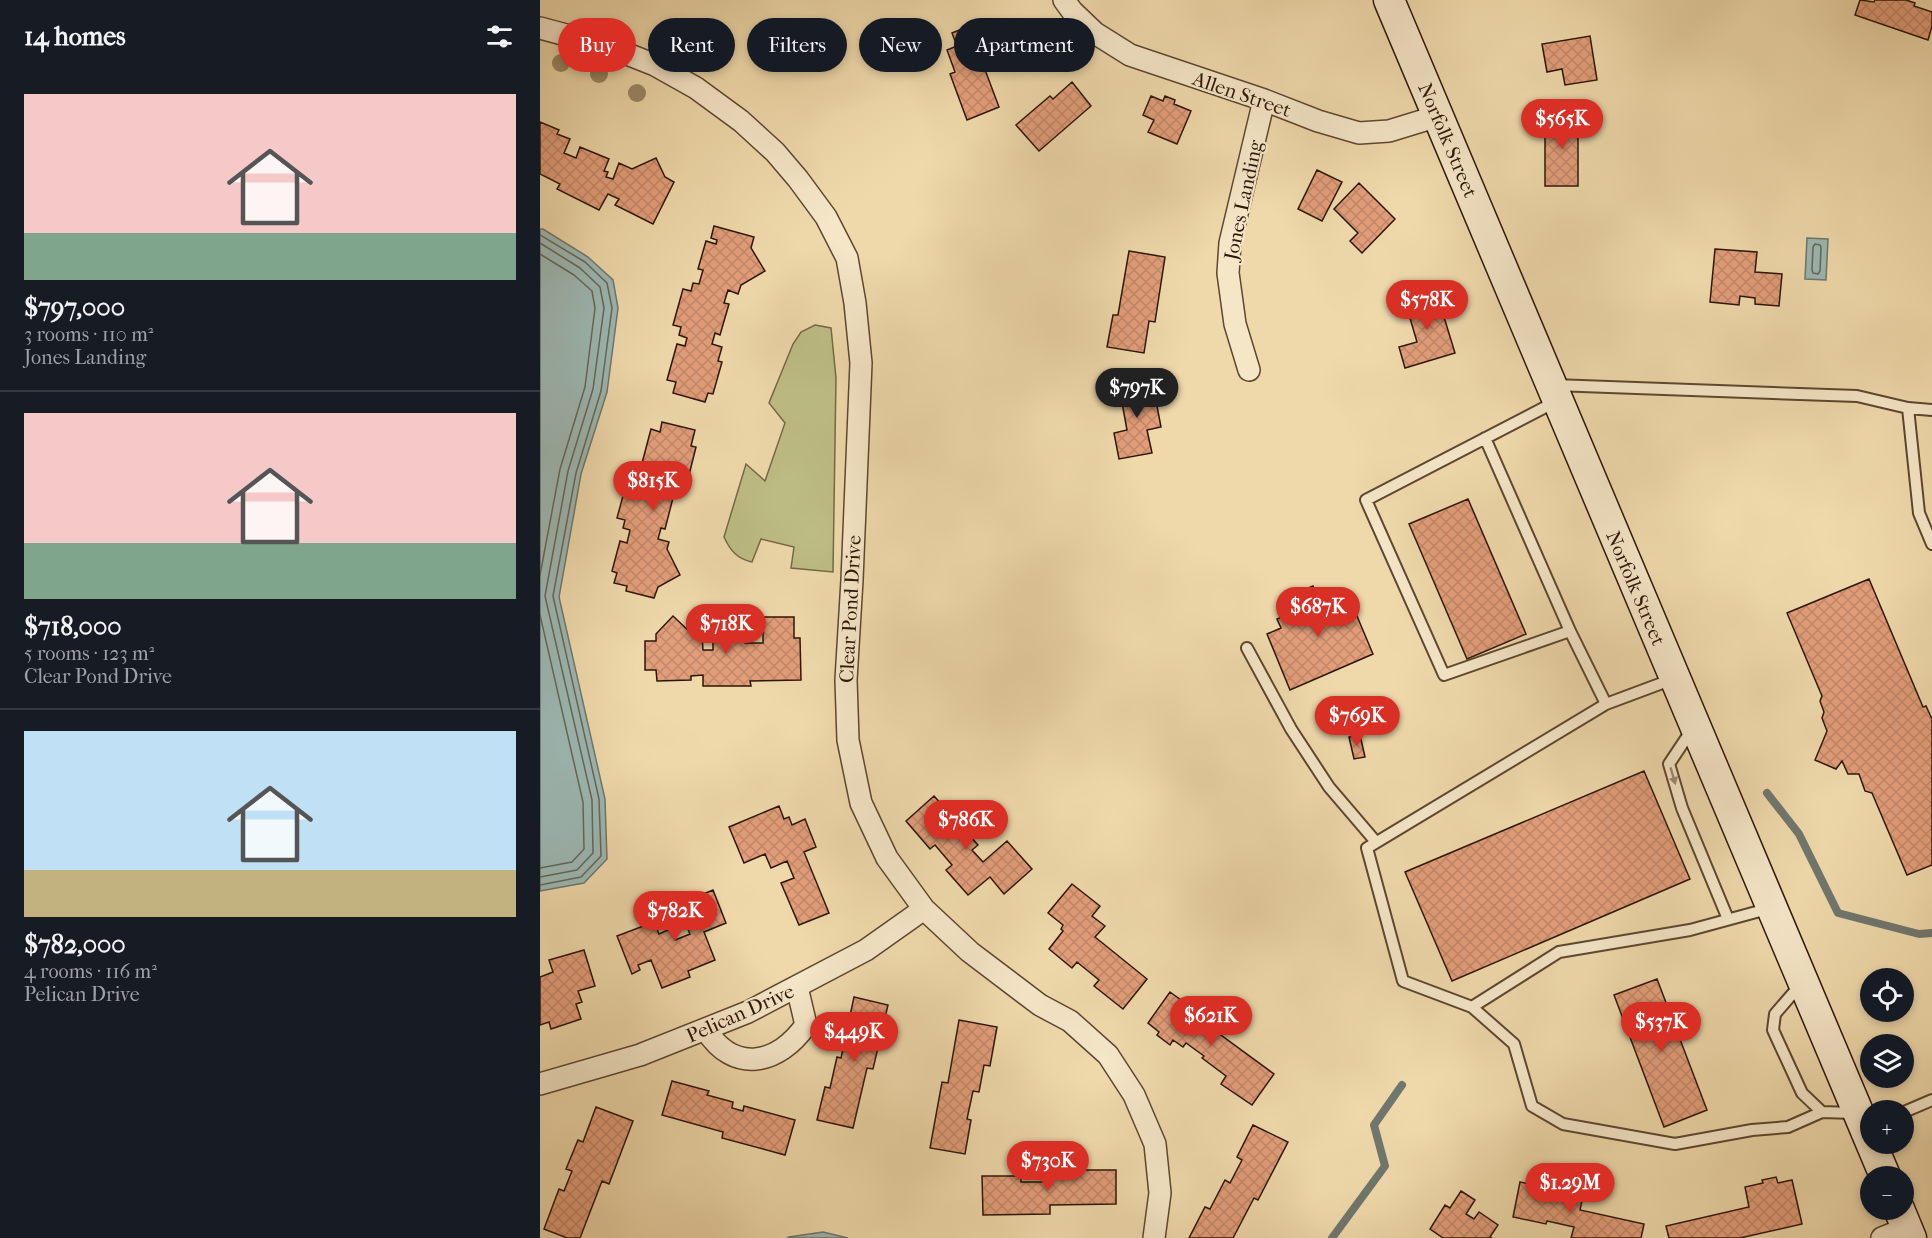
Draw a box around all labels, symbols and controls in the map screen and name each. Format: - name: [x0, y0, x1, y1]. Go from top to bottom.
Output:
- chip: Buy: [558, 18, 636, 72]
- chip: Rent: [648, 18, 735, 72]
- chip: Filters: [747, 18, 847, 72]
- chip: New: [859, 18, 942, 72]
- chip: Apartment: [954, 18, 1095, 72]
- icon: filters: [483, 20, 516, 53]
- text: 14 homes: [24, 21, 126, 52]
- street label: Allen Street: [1189, 67, 1294, 122]
- street label: Norfolk Street: [1413, 79, 1482, 201]
- pin: $565K: [1520, 99, 1604, 150]
- text: $565K: [1535, 107, 1589, 130]
- icon: home: [216, 133, 324, 241]
- street label: Jones Landing: [1219, 138, 1268, 264]
- pin: $578K: [1385, 280, 1469, 331]
- text: $578K: [1400, 288, 1454, 311]
- text: $797,000: [24, 292, 125, 323]
- text: 3 rooms · 110 m²: [24, 323, 153, 346]
- text: Jones Landing: [24, 346, 146, 369]
- pin: $797K: [1095, 368, 1179, 419]
- text: $797K: [1109, 376, 1165, 399]
- icon: home: [216, 452, 324, 560]
- pin: $815K: [611, 461, 695, 512]
- text: $815K: [627, 469, 679, 492]
- street label: Norfolk Street: [1601, 527, 1670, 649]
- street label: Clear Pond Drive: [835, 534, 866, 684]
- pin: $687K: [1276, 587, 1360, 638]
- text: $687K: [1290, 595, 1346, 618]
- pin: $718K: [684, 604, 768, 655]
- text: $718,000: [24, 611, 122, 642]
- text: $718K: [700, 612, 752, 635]
- text: 5 rooms · 123 m²: [24, 642, 154, 665]
- text: Clear Pond Drive: [24, 665, 172, 688]
- pin: $769K: [1315, 696, 1399, 747]
- text: $769K: [1329, 704, 1385, 727]
- one-way arrow: [1668, 767, 1678, 785]
- icon: home: [216, 770, 324, 878]
- pin: $786K: [924, 800, 1008, 851]
- text: $786K: [938, 808, 994, 831]
- pin: $782K: [633, 891, 717, 942]
- text: $782K: [647, 899, 703, 922]
- text: $782,000: [24, 929, 126, 960]
- text: 4 rooms · 116 m²: [24, 960, 157, 983]
- map controls: [1860, 968, 1914, 1220]
- button: locate: [1860, 968, 1914, 1022]
- street label: Pelican Drive: [683, 979, 798, 1047]
- text: Pelican Drive: [24, 983, 140, 1006]
- pin: $621K: [1169, 996, 1253, 1047]
- pin: $537K: [1619, 1002, 1703, 1053]
- text: $621K: [1184, 1004, 1238, 1027]
- text: $537K: [1635, 1010, 1687, 1033]
- pin: $449K: [812, 1012, 896, 1063]
- text: $449K: [824, 1020, 884, 1043]
- button: layers: [1860, 1034, 1914, 1088]
- button: +: [1860, 1100, 1914, 1154]
- pin: $730K: [1006, 1141, 1090, 1192]
- text: $730K: [1021, 1149, 1075, 1172]
- pin: $1.29M: [1521, 1163, 1619, 1214]
- button: −: [1860, 1166, 1914, 1220]
- text: $1.29M: [1539, 1171, 1601, 1194]

